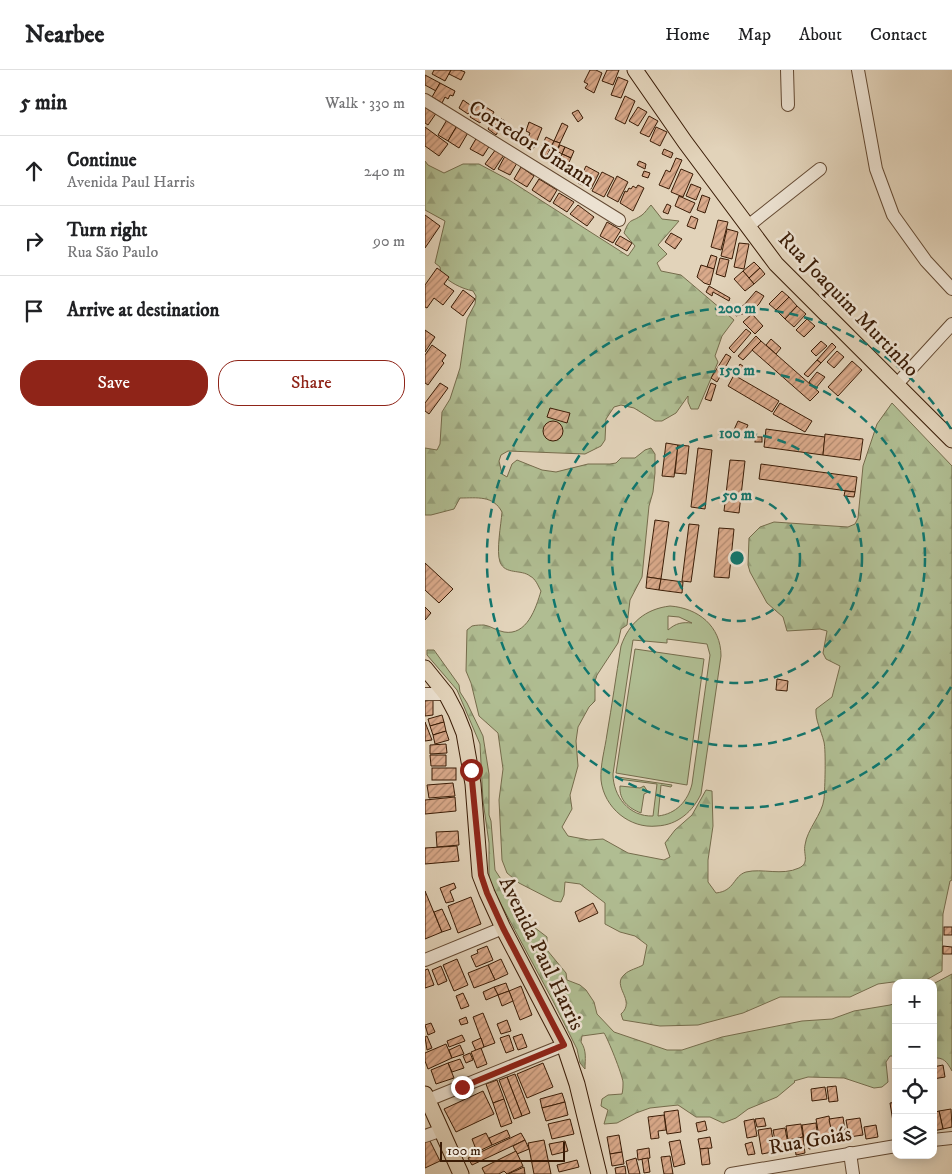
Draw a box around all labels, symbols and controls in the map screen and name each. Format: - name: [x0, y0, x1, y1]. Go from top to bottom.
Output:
- text: Nearbee: [25, 20, 104, 50]
- text: Home: [665, 24, 710, 46]
- text: Map: [738, 24, 771, 46]
- text: About: [799, 24, 842, 46]
- text: Contact: [870, 24, 927, 46]
- text: 5 min: [20, 90, 67, 116]
- text: Walk · 330 m: [325, 93, 405, 113]
- street label: Corredor Umann: [464, 95, 599, 193]
- text: Continue: [67, 149, 137, 172]
- icon: ahead: [20, 157, 48, 185]
- text: 240 m: [364, 161, 405, 181]
- text: Avenida Paul Harris: [67, 172, 195, 192]
- text: Turn right: [67, 219, 147, 242]
- icon: right: [20, 227, 48, 255]
- street label: Rua Joaquim Murtinho: [772, 227, 924, 383]
- text: 90 m: [373, 231, 405, 251]
- text: Rua São Paulo: [67, 242, 158, 262]
- icon: arrive: [20, 297, 48, 325]
- text: Arrive at destination: [67, 299, 219, 322]
- text: 200 m: [718, 299, 757, 318]
- button: Save: [20, 360, 208, 406]
- button: Share: [218, 360, 405, 406]
- text: 150 m: [719, 361, 755, 380]
- text: 100 m: [719, 424, 756, 443]
- text: 50 m: [721, 486, 753, 505]
- centre of rings: [728, 549, 746, 567]
- route start: [460, 759, 483, 782]
- street label: Avenida Paul Harris: [493, 872, 590, 1035]
- map controls: [892, 979, 937, 1159]
- button: +: [892, 979, 937, 1024]
- button: −: [892, 1024, 937, 1069]
- button: locate: [892, 1069, 937, 1114]
- route end: [451, 1076, 474, 1099]
- button: layers: [892, 1114, 937, 1159]
- street label: Rua Goiás: [767, 1121, 854, 1161]
- scale bar: [440, 1139, 565, 1162]
- text: 100 m: [447, 1142, 481, 1160]

